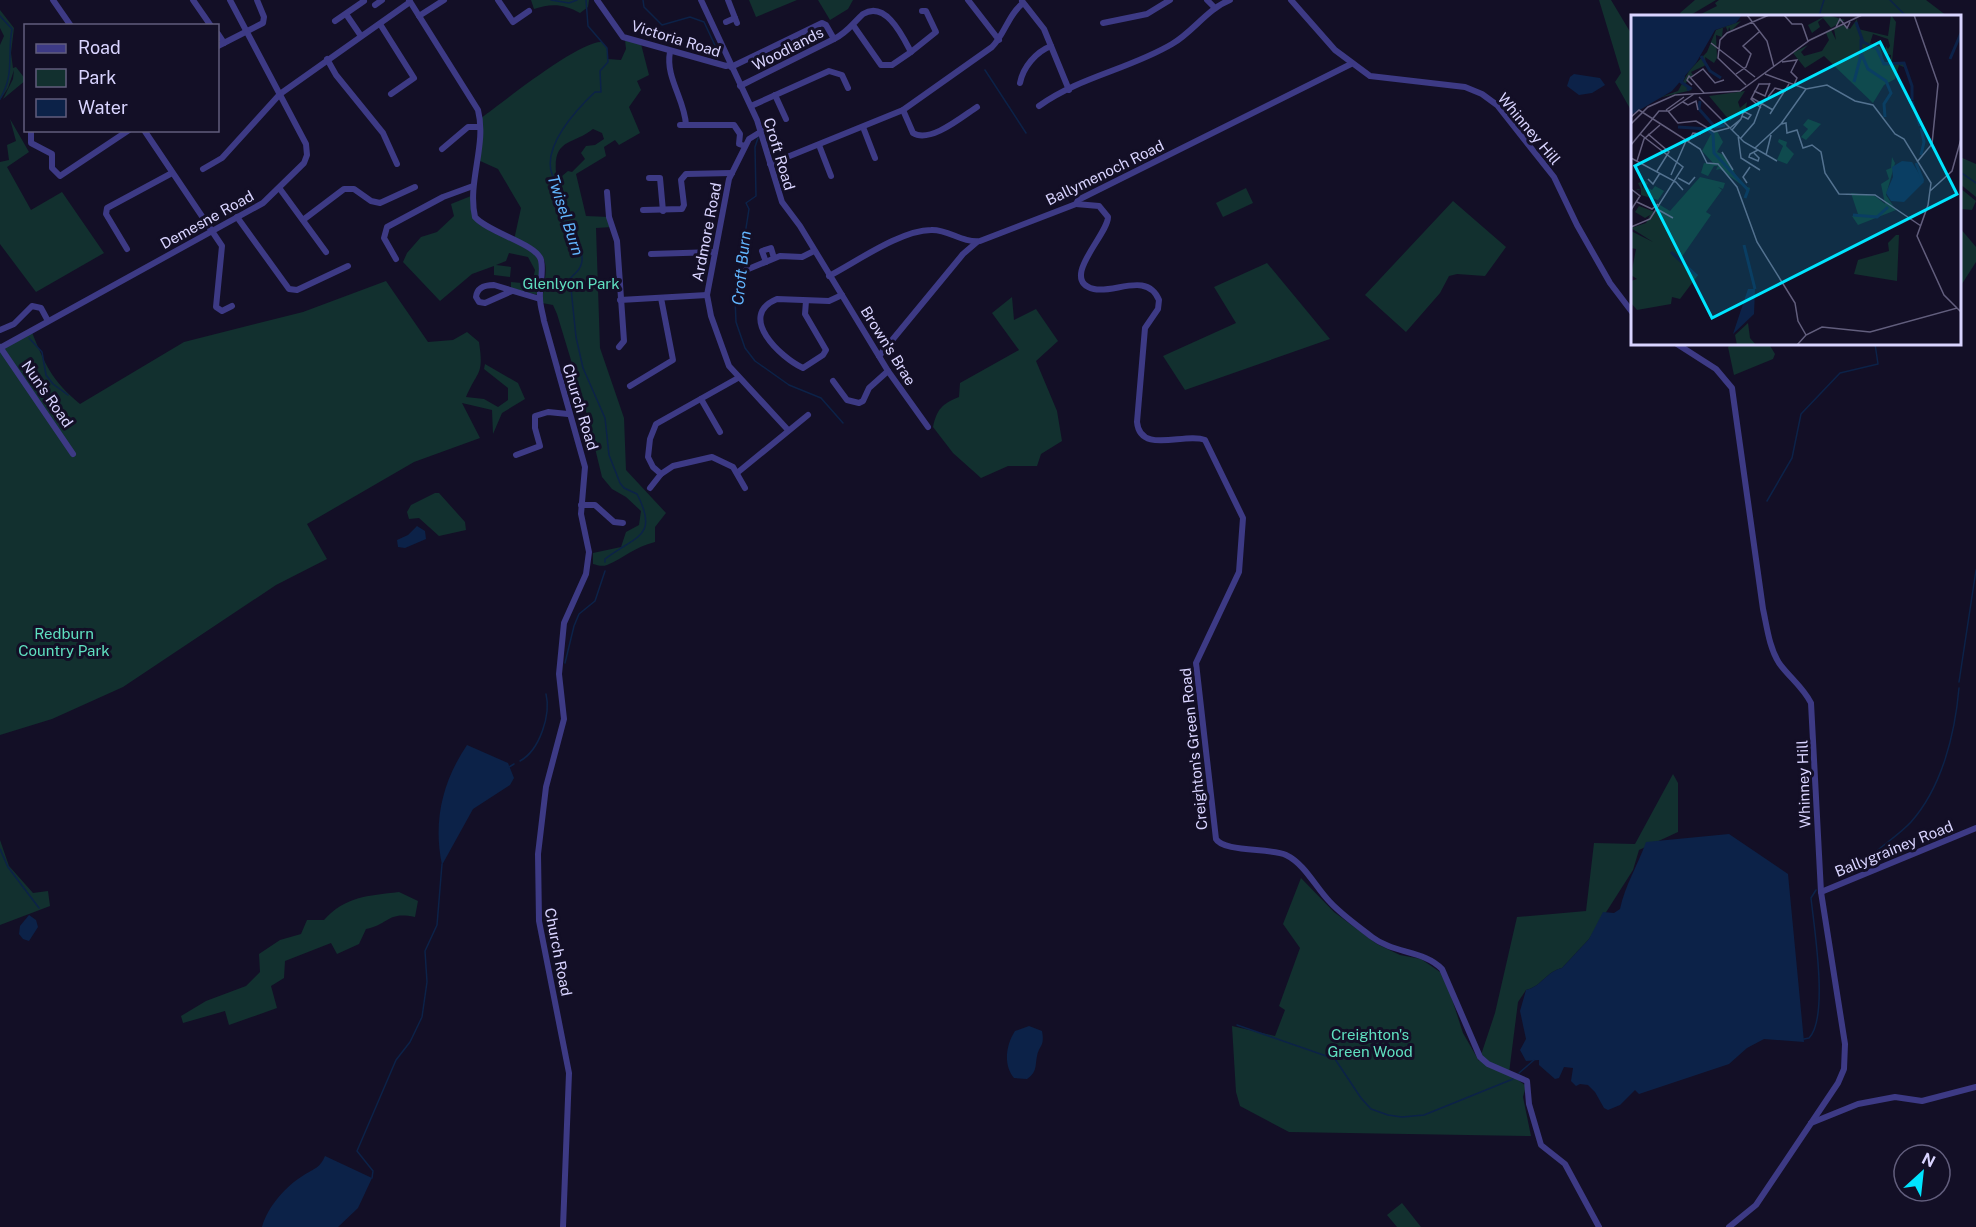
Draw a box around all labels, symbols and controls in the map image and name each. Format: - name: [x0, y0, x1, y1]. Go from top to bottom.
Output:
- inset map: [1631, 15, 1961, 345]
- street label: Victoria Road: [629, 17, 723, 60]
- street label: Woodlands: [749, 23, 826, 74]
- legend: [24, 24, 219, 132]
- text: Road: [78, 37, 121, 58]
- text: Park: [78, 67, 116, 88]
- street label: Whinney Hill: [1495, 89, 1564, 168]
- text: Water: [78, 97, 128, 118]
- street label: Croft Road: [760, 116, 799, 192]
- street label: Ballymenoch Road: [1043, 137, 1167, 209]
- water label: Twisel Burn: [544, 172, 588, 258]
- street label: Ardmore Road: [689, 181, 724, 283]
- street label: Demesne Road: [157, 187, 256, 252]
- water label: Croft Burn: [728, 230, 755, 306]
- park label: Glenlyon Park: [522, 275, 620, 292]
- street label: Brown's Brae: [857, 303, 919, 388]
- street label: Nun's Road: [18, 357, 77, 430]
- street label: Church Road: [559, 362, 602, 452]
- park label: Redburn Country Park: [18, 625, 110, 659]
- street label: Creighton's Green Road: [1177, 667, 1210, 831]
- street label: Whinney Hill: [1793, 740, 1814, 828]
- street label: Ballygrainey Road: [1832, 817, 1955, 880]
- street label: Church Road: [542, 906, 575, 997]
- park label: Creighton's Green Wood: [1327, 1026, 1413, 1060]
- north arrow: [1892, 1143, 1952, 1203]
- text: N: [1919, 1149, 1938, 1171]

